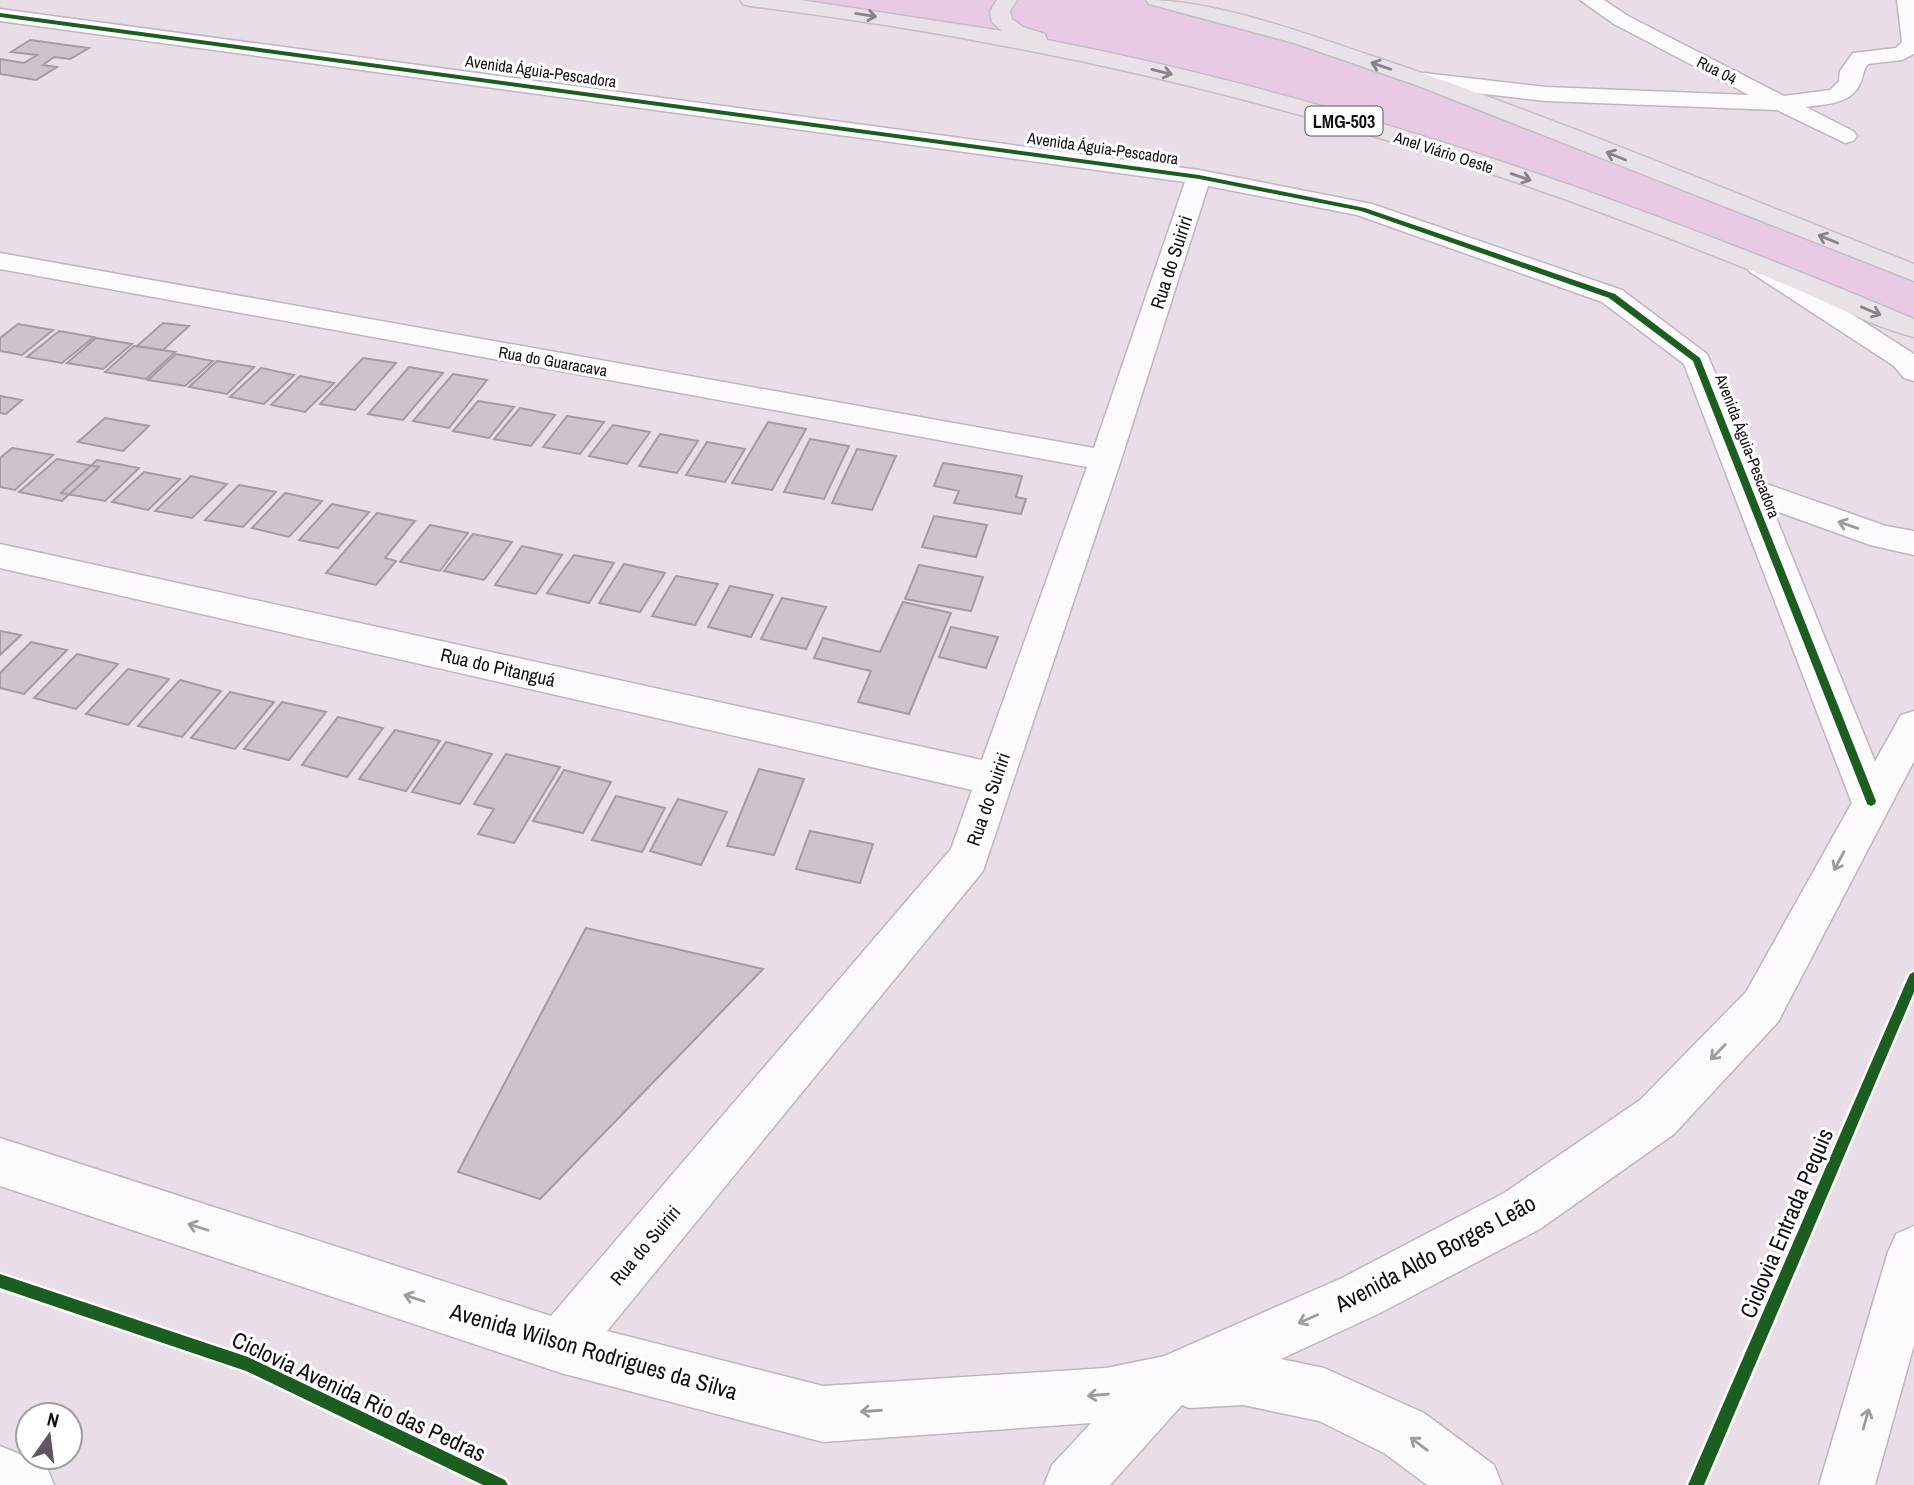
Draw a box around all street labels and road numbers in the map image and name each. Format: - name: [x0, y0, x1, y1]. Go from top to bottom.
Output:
- street label: Avenida Águia-Pescadora: [463, 49, 619, 93]
- street label: Rua 04: [1693, 51, 1741, 89]
- road number: LMG-503: [1306, 106, 1382, 136]
- street label: Anel Viário Oeste: [1390, 125, 1497, 178]
- street label: Avenida Águia-Pescadora: [1025, 126, 1181, 170]
- street label: Rua do Suiriri: [1144, 212, 1198, 312]
- street label: Rua do Guaracava: [497, 341, 610, 382]
- street label: Avenida Águia-Pescadora: [1710, 370, 1786, 522]
- street label: Rua do Pitanguá: [438, 641, 558, 693]
- street label: Rua do Suiriri: [960, 749, 1016, 849]
- street label: Ciclovia Entrada Pequis: [1732, 1123, 1840, 1323]
- street label: Avenida Aldo Borges Leão: [1328, 1187, 1541, 1320]
- street label: Rua do Suiriri: [604, 1199, 686, 1291]
- street label: Avenida Wilson Rodrigues da Silva: [446, 1295, 742, 1407]
- street label: Ciclovia Avenida Rio das Pedras: [227, 1324, 491, 1468]

